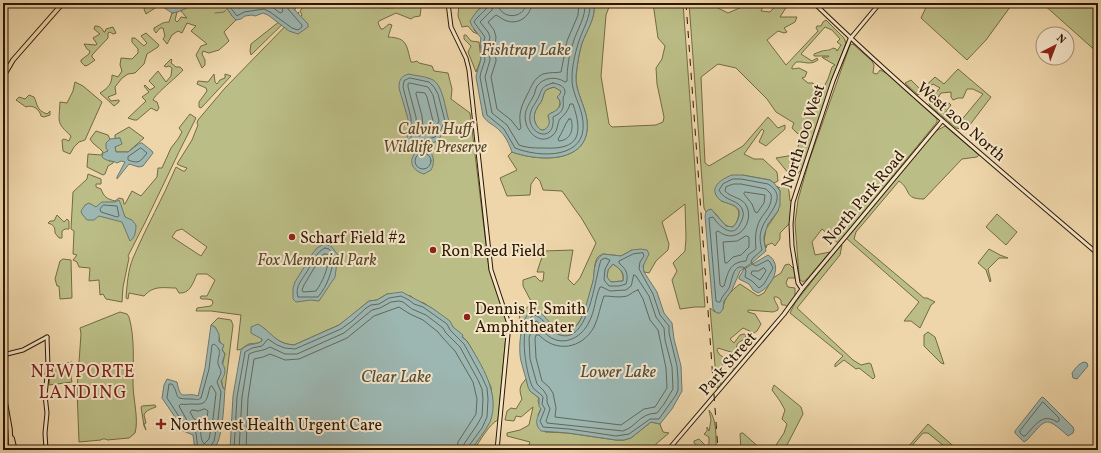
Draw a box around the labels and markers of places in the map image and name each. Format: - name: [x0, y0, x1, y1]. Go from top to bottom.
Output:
- place label: Scharf Field #2: [300, 228, 406, 250]
- marker: Scharf Field #2: [287, 232, 297, 242]
- place label: Ron Reed Field: [441, 241, 546, 263]
- marker: Ron Reed Field: [428, 245, 438, 255]
- place label: Dennis F. Smith Amphitheater: [475, 299, 586, 339]
- marker: Dennis F. Smith Amphitheater: [462, 312, 472, 322]
- place label: Northwest Health Urgent Care: [170, 415, 382, 437]
- marker: Northwest Health Urgent Care: [155, 418, 167, 430]

